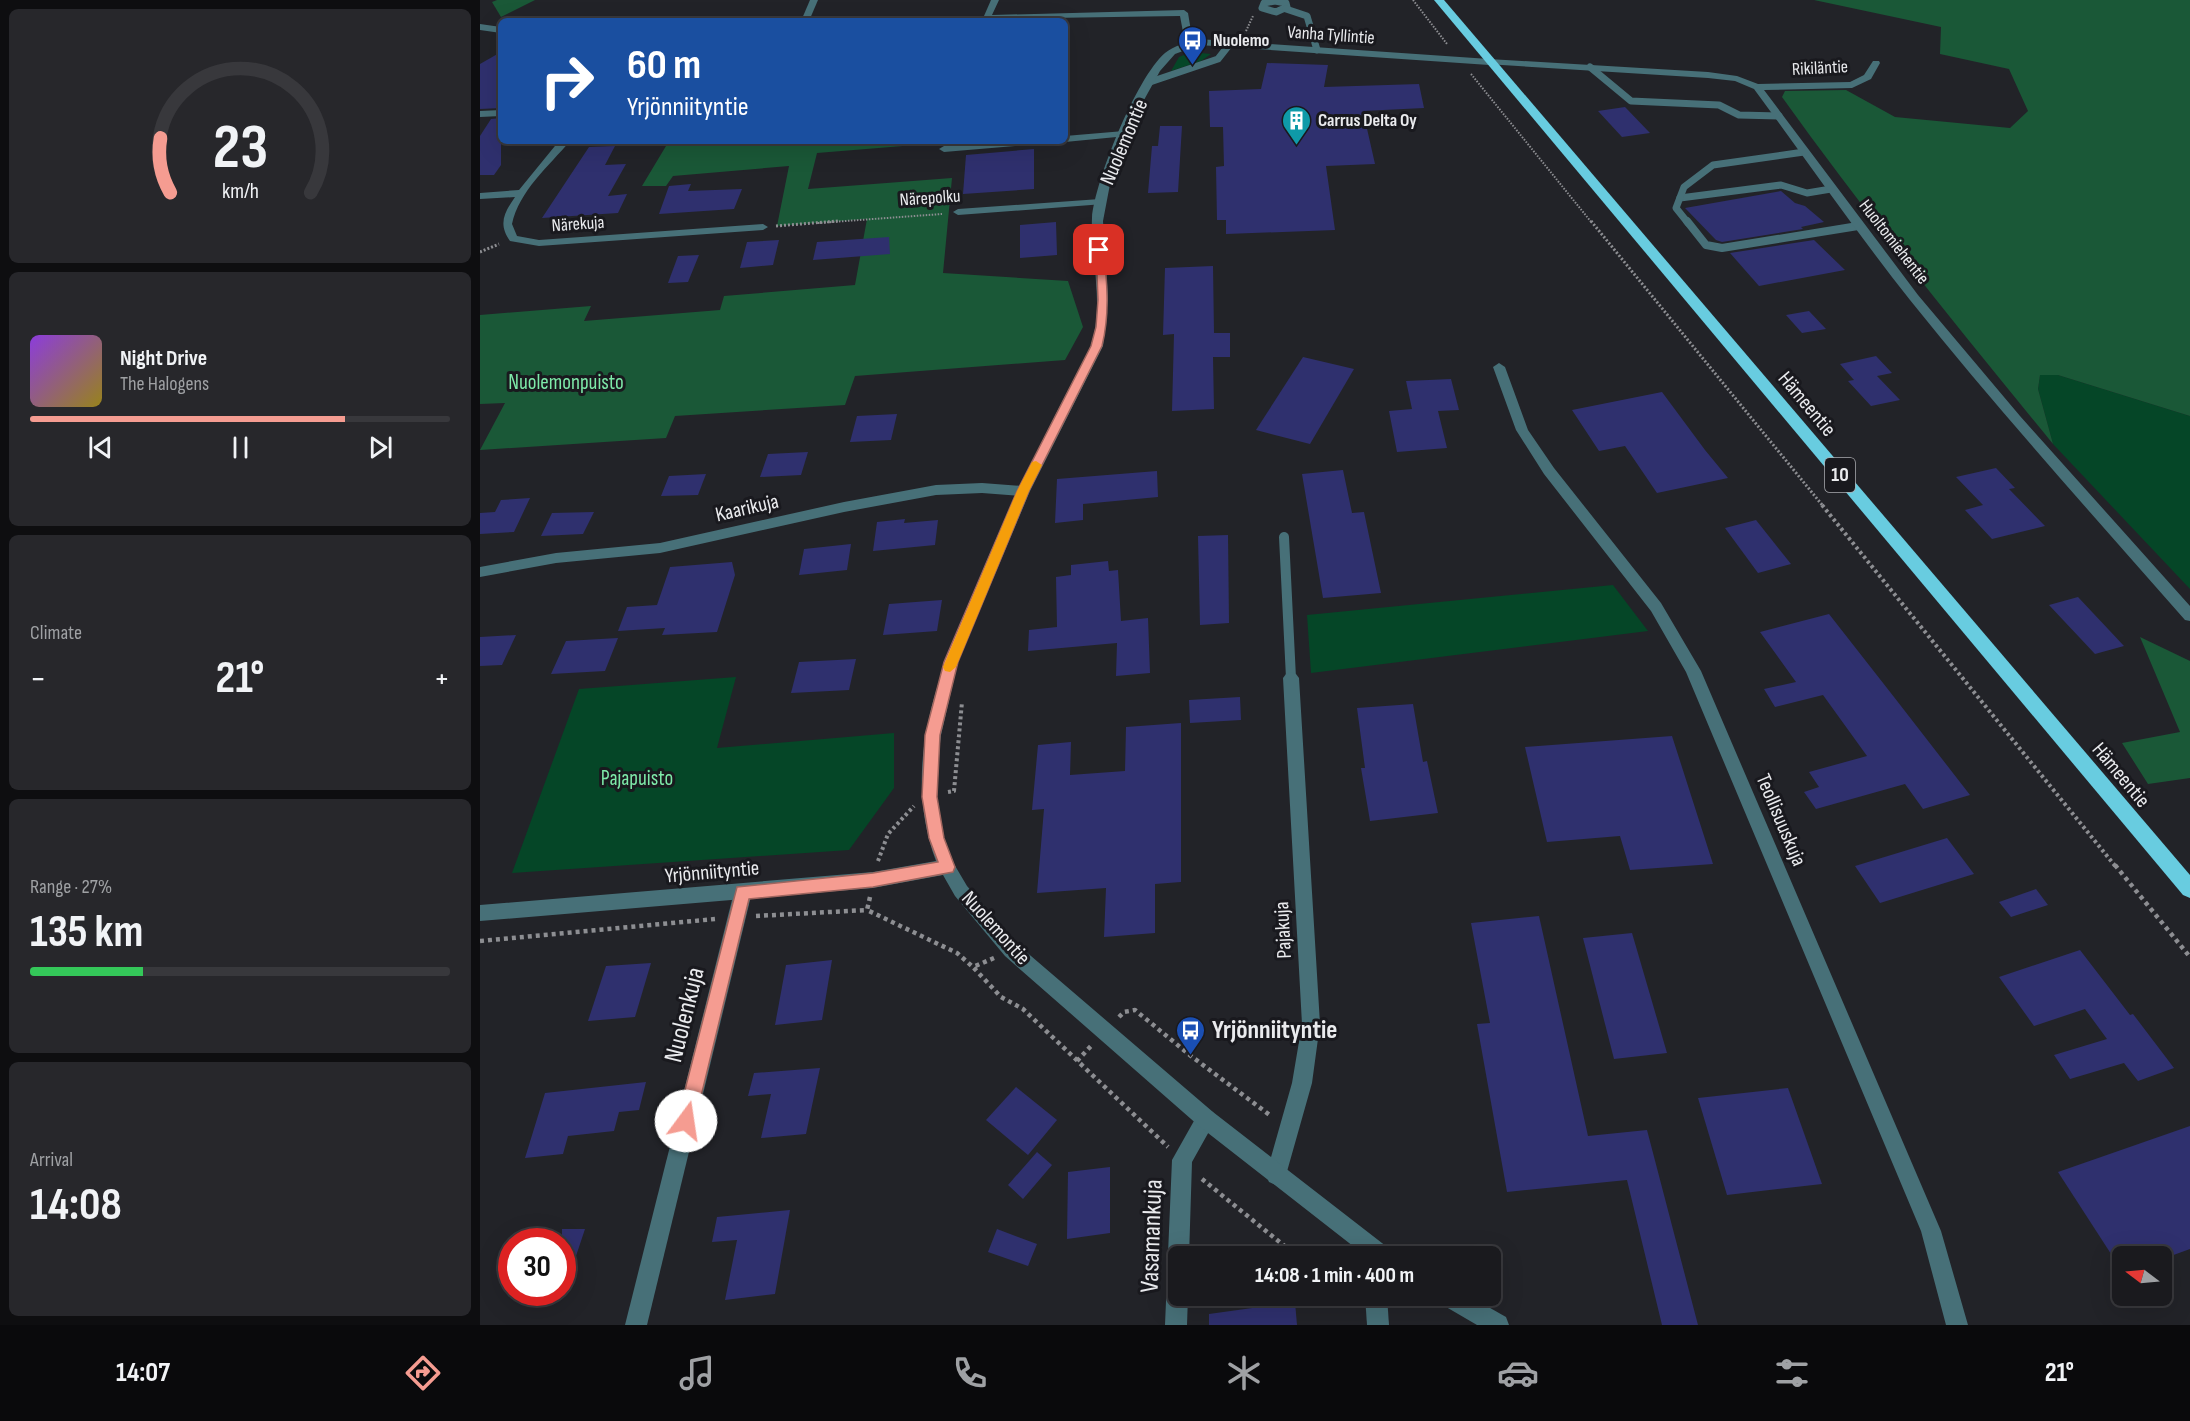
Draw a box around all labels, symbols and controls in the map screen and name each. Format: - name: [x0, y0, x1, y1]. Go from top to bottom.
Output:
- street label: Vanha Tyllintie: [1287, 21, 1375, 49]
- bus stop icon: Nuolemo: [1176, 24, 1208, 66]
- place label: Nuolemo: [1213, 30, 1270, 51]
- text: 60 m: [627, 40, 701, 91]
- icon: right: [528, 42, 606, 120]
- street label: Rikiläntie: [1791, 56, 1849, 80]
- text: Yrjönniityntie: [627, 91, 749, 123]
- street label: Nuolemontie: [1095, 95, 1153, 189]
- building icon: Carrus Delta Oy: [1281, 104, 1313, 146]
- place label: Carrus Delta Oy: [1318, 110, 1417, 131]
- text: 23: [212, 111, 268, 186]
- text: km/h: [221, 179, 259, 204]
- street label: Närepolku: [899, 185, 961, 211]
- street label: Huoltomiehentie: [1855, 196, 1933, 288]
- street label: Närekuja: [551, 212, 605, 236]
- pin: [1073, 224, 1124, 275]
- icon: arrive: [1082, 233, 1115, 266]
- text: Night Drive: [120, 345, 207, 372]
- street label: Hämeentie: [1773, 366, 1841, 442]
- park label: Nuolemonpuisto: [508, 370, 624, 395]
- text: The Halogens: [120, 372, 209, 396]
- icon: previous: [84, 431, 117, 464]
- icon: pause: [224, 431, 257, 464]
- icon: next: [364, 431, 397, 464]
- road number: 10: [1825, 458, 1855, 492]
- street label: Kaarikuja: [713, 489, 781, 527]
- text: Climate: [30, 621, 82, 645]
- text: 21°: [216, 651, 264, 706]
- text: −: [30, 659, 46, 699]
- text: +: [434, 659, 450, 699]
- street label: Hämeentie: [2087, 737, 2155, 813]
- park label: Pajapuisto: [601, 766, 673, 791]
- street label: Teollisuuskuja: [1750, 770, 1812, 870]
- street label: Yrjönniityntie: [664, 855, 760, 889]
- text: Range · 27%: [30, 875, 112, 899]
- street label: Nuolemontie: [956, 886, 1036, 970]
- street label: Pajakuja: [1269, 901, 1297, 959]
- text: 135 km: [30, 905, 143, 960]
- street label: Nuolenkuja: [658, 964, 712, 1066]
- bus stop icon: Yrjönniityntie: [1175, 1014, 1207, 1056]
- place label: Yrjönniityntie: [1212, 1015, 1337, 1046]
- position arrow: [654, 1089, 718, 1153]
- text: Arrival: [30, 1148, 73, 1172]
- text: 14:08: [30, 1178, 122, 1233]
- street label: Vasamankuja: [1135, 1179, 1169, 1293]
- speed limit sign: 30: [498, 1228, 576, 1306]
- north arrow: [2112, 1246, 2172, 1306]
- map controls: [2112, 1246, 2172, 1306]
- text: 14:08 · 1 min · 400 m: [1255, 1262, 1414, 1289]
- icon: directions: [402, 1352, 444, 1394]
- icon: music: [676, 1352, 718, 1394]
- icon: phone: [949, 1352, 991, 1394]
- icon: climate: [1223, 1352, 1265, 1394]
- icon: car: [1497, 1352, 1539, 1394]
- icon: filters: [1771, 1352, 1813, 1394]
- text: 14:07: [116, 1357, 170, 1389]
- text: 21°: [2045, 1357, 2074, 1389]

